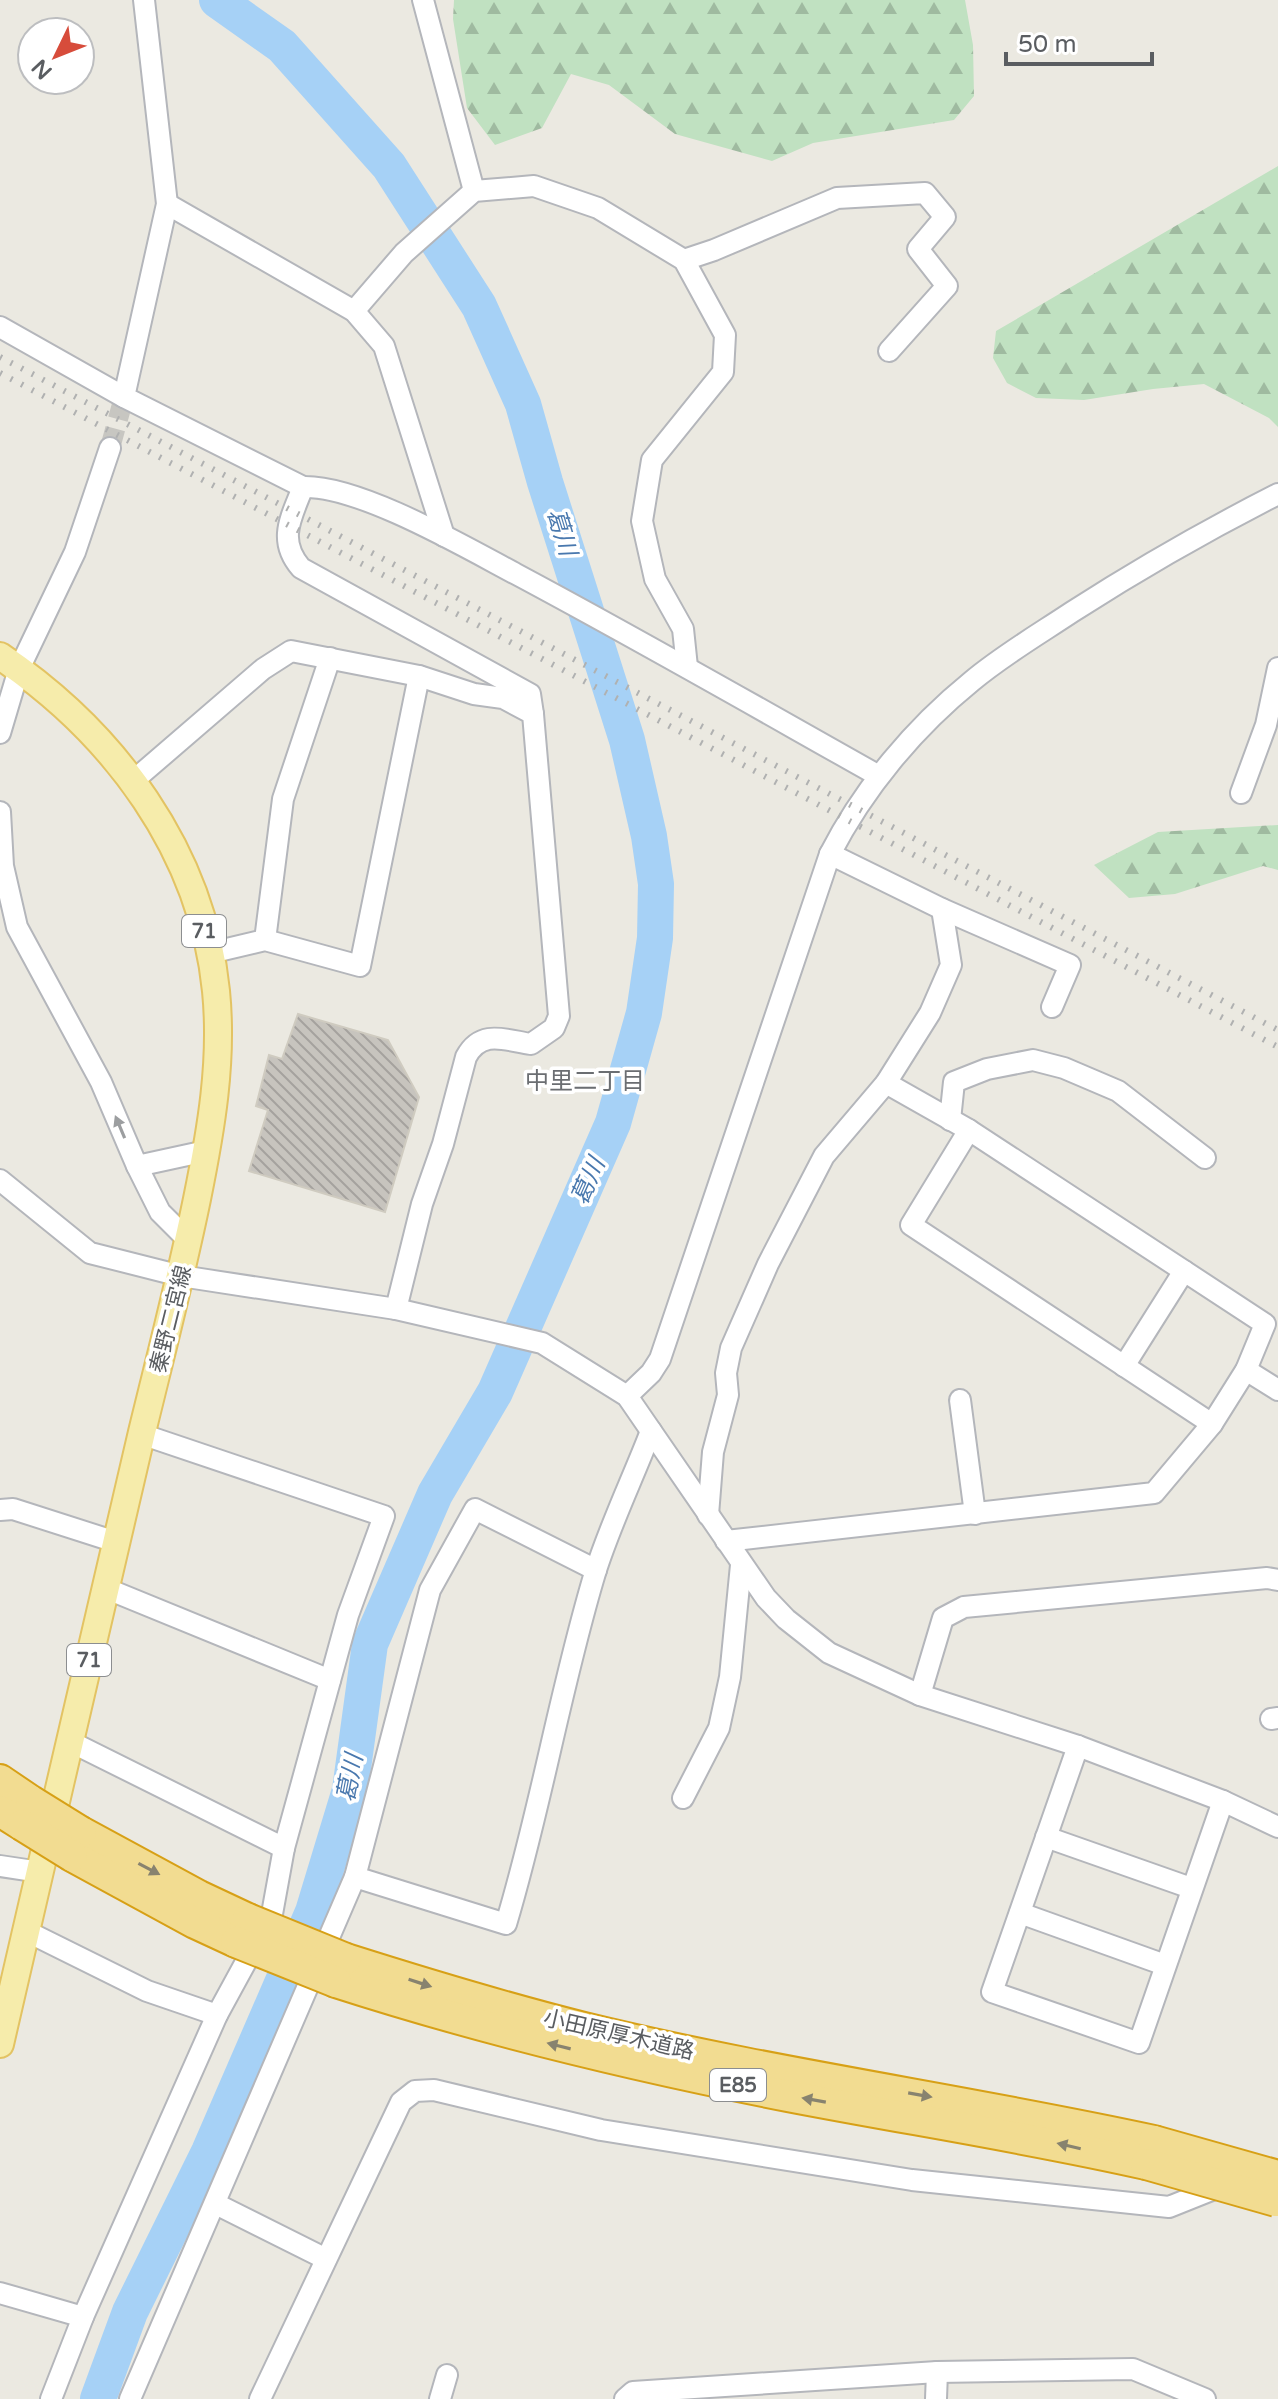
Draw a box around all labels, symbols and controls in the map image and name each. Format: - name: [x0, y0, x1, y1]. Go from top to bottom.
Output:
- north arrow: [16, 16, 96, 96]
- scale bar: [1006, 16, 1152, 66]
- text: 50 m: [1018, 30, 1076, 59]
- text: N: [27, 54, 58, 84]
- water label: 葛川: [541, 505, 583, 562]
- road number: 71: [182, 915, 226, 947]
- district label: 中里二丁目: [525, 1067, 645, 1096]
- one-way arrow: [113, 1115, 126, 1138]
- water label: 葛川: [565, 1151, 613, 1209]
- street label: 秦野二宮線: [145, 1263, 197, 1376]
- road number: 71: [67, 1644, 111, 1676]
- water label: 葛川: [332, 1749, 370, 1804]
- one-way arrow: [138, 1863, 161, 1876]
- one-way arrow: [409, 1977, 433, 1990]
- street label: 小田原厚木道路: [541, 2005, 697, 2065]
- one-way arrow: [547, 2039, 572, 2052]
- road number: E85: [710, 2069, 766, 2101]
- one-way arrow: [907, 2089, 932, 2101]
- one-way arrow: [801, 2094, 826, 2106]
- one-way arrow: [1057, 2139, 1082, 2152]

